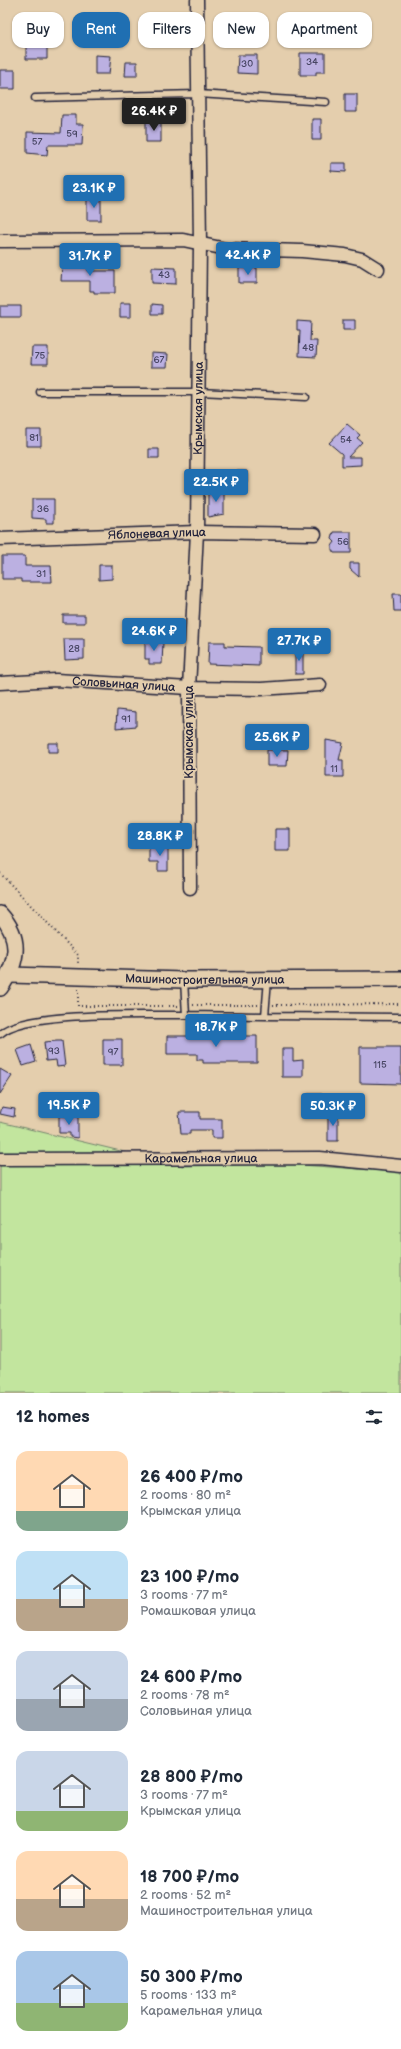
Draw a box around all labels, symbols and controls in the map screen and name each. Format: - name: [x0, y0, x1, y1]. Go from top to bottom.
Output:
- chip: Buy: [12, 12, 64, 48]
- chip: Rent: [72, 12, 130, 48]
- chip: Filters: [138, 12, 205, 48]
- chip: New: [213, 12, 269, 48]
- chip: Apartment: [277, 12, 372, 48]
- house number: 34: [306, 56, 318, 68]
- house number: 30: [241, 58, 253, 70]
- pin: 26.4K ₽: [117, 98, 191, 132]
- text: 26.4K ₽: [131, 103, 177, 119]
- house number: 59: [66, 128, 78, 140]
- house number: 57: [32, 136, 42, 148]
- pin: 23.1K ₽: [57, 175, 131, 209]
- text: 23.1K ₽: [72, 180, 116, 196]
- pin: 42.4K ₽: [211, 242, 285, 276]
- pin: 31.7K ₽: [53, 243, 127, 277]
- text: 42.4K ₽: [225, 247, 271, 263]
- text: 31.7K ₽: [68, 248, 112, 264]
- house number: 43: [158, 269, 170, 281]
- house number: 48: [302, 342, 314, 354]
- house number: 75: [35, 350, 46, 362]
- house number: 67: [153, 354, 165, 366]
- street label: Крымская улица: [190, 361, 206, 455]
- house number: 81: [29, 432, 39, 444]
- house number: 54: [340, 434, 352, 446]
- pin: 22.5K ₽: [179, 469, 253, 503]
- text: 22.5K ₽: [193, 474, 239, 490]
- house number: 36: [37, 503, 49, 515]
- street label: Яблоневая улица: [108, 524, 206, 543]
- house number: 56: [337, 536, 349, 548]
- house number: 31: [36, 568, 46, 580]
- pin: 24.6K ₽: [117, 618, 191, 652]
- text: 24.6K ₽: [131, 623, 177, 639]
- pin: 27.7K ₽: [262, 628, 336, 662]
- text: 27.7K ₽: [277, 633, 321, 649]
- house number: 28: [68, 643, 80, 655]
- street label: Соловьиная улица: [72, 673, 176, 695]
- street label: Крымская улица: [182, 685, 197, 779]
- house number: 91: [121, 713, 131, 725]
- pin: 25.6K ₽: [240, 724, 314, 758]
- text: 25.6K ₽: [254, 729, 300, 745]
- house number: 11: [330, 763, 338, 775]
- pin: 28.8K ₽: [123, 823, 197, 857]
- text: 28.8K ₽: [137, 828, 183, 844]
- street label: Машиностроительная улица: [125, 971, 285, 988]
- pin: 18.7K ₽: [179, 1014, 253, 1048]
- text: 18.7K ₽: [194, 1019, 238, 1035]
- house number: 93: [48, 1045, 60, 1057]
- house number: 97: [108, 1046, 118, 1058]
- house number: 115: [373, 1059, 387, 1071]
- pin: 19.5K ₽: [32, 1092, 106, 1126]
- pin: 50.3K ₽: [296, 1093, 370, 1127]
- text: 19.5K ₽: [47, 1097, 91, 1113]
- text: 50.3K ₽: [310, 1098, 356, 1114]
- street label: Карамельная улица: [144, 1151, 258, 1166]
- icon: filters: [363, 1406, 385, 1428]
- text: 12 homes: [16, 1407, 90, 1427]
- icon: home: [48, 1467, 96, 1515]
- text: 26 400 ₽/mo: [140, 1467, 243, 1487]
- text: 2 rooms · 80 m²: [140, 1487, 231, 1503]
- text: Крымская улица: [140, 1503, 241, 1519]
- icon: home: [48, 1567, 96, 1615]
- text: 23 100 ₽/mo: [140, 1567, 239, 1587]
- text: 3 rooms · 77 m²: [140, 1587, 228, 1603]
- text: Ромашковая улица: [140, 1603, 256, 1619]
- icon: home: [48, 1667, 96, 1715]
- text: 24 600 ₽/mo: [140, 1667, 242, 1687]
- text: 2 rooms · 78 m²: [140, 1687, 230, 1703]
- text: Соловьиная улица: [140, 1703, 252, 1719]
- icon: home: [48, 1767, 96, 1815]
- text: 28 800 ₽/mo: [140, 1767, 243, 1787]
- text: 3 rooms · 77 m²: [140, 1787, 228, 1803]
- text: Крымская улица: [140, 1803, 241, 1819]
- icon: home: [48, 1867, 96, 1915]
- text: 18 700 ₽/mo: [140, 1867, 239, 1887]
- text: 2 rooms · 52 m²: [140, 1887, 231, 1903]
- text: Машиностроительная улица: [140, 1903, 313, 1919]
- icon: home: [48, 1967, 96, 2015]
- text: 50 300 ₽/mo: [140, 1967, 243, 1987]
- text: 5 rooms · 133 m²: [140, 1987, 237, 2003]
- text: Карамельная улица: [140, 2003, 262, 2019]

